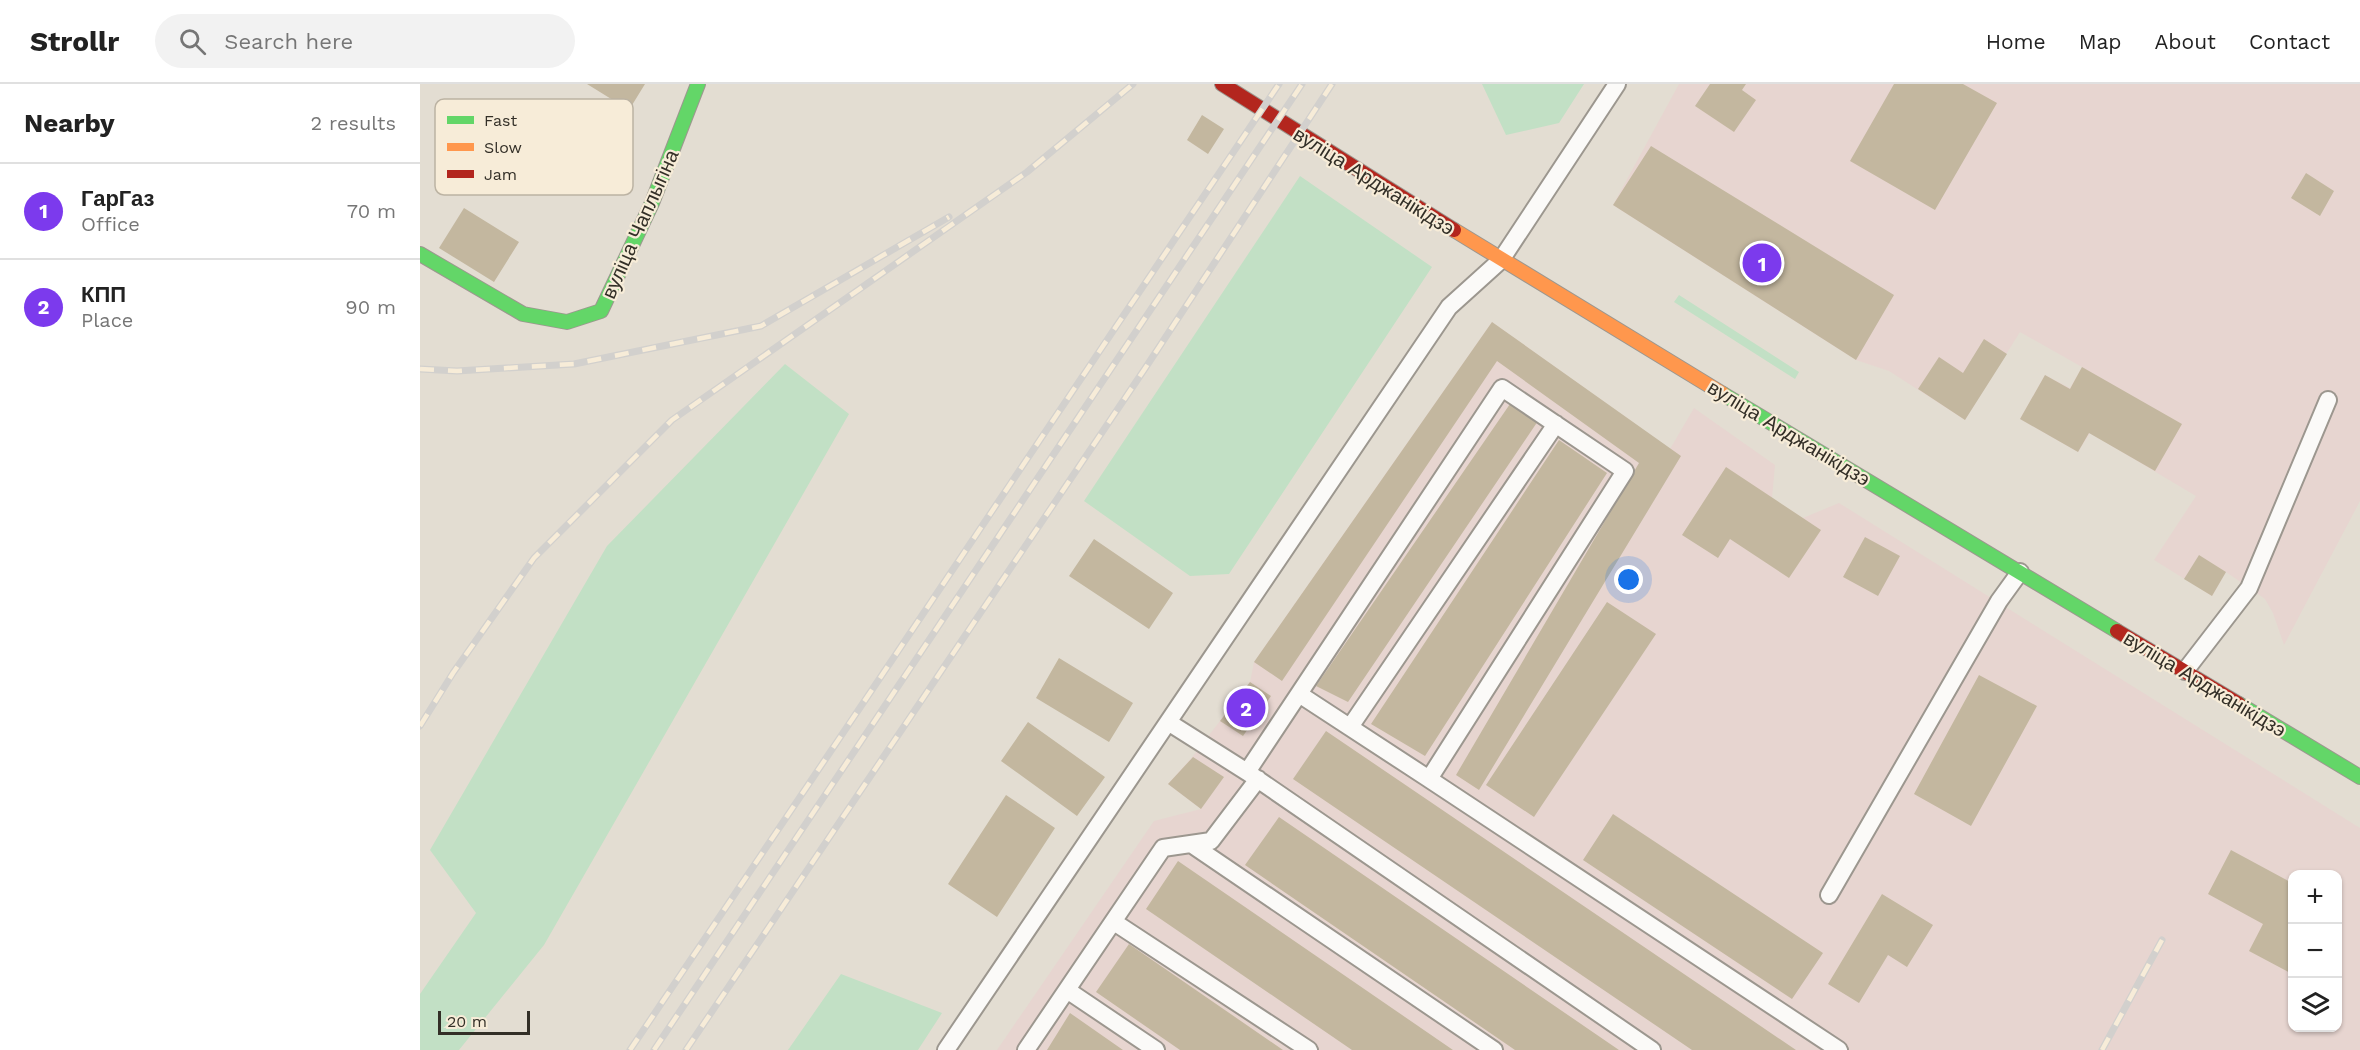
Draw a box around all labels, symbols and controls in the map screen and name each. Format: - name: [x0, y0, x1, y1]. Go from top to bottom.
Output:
- search box: [155, 14, 575, 68]
- text: Strollr: [30, 25, 119, 58]
- icon: search: [176, 25, 209, 58]
- text: Search here: [224, 29, 353, 54]
- text: Home: [1986, 29, 2046, 54]
- text: Map: [2079, 29, 2122, 54]
- text: About: [2155, 29, 2216, 54]
- text: Contact: [2249, 29, 2330, 54]
- legend: [435, 99, 633, 195]
- text: Nearby: [24, 108, 115, 138]
- text: 2 results: [311, 111, 396, 135]
- text: Fast: [484, 111, 517, 130]
- street label: вуліца Арджанікідзэ: [1289, 122, 1459, 240]
- text: Slow: [484, 138, 522, 157]
- street label: вуліца Чаплыгіна: [596, 145, 684, 302]
- text: Jam: [484, 165, 517, 184]
- text: ГарГаз: [81, 186, 154, 211]
- text: 1: [39, 199, 48, 223]
- text: 70 m: [347, 199, 396, 223]
- text: Office: [81, 212, 140, 236]
- pin: 1: [1742, 240, 1782, 285]
- text: КПП: [81, 282, 126, 307]
- text: 2: [38, 295, 49, 319]
- text: 90 m: [345, 295, 396, 319]
- text: Place: [81, 308, 133, 332]
- street label: вуліца Арджанікідзэ: [1703, 375, 1875, 491]
- your location: [1614, 565, 1643, 594]
- street label: вуліца Арджанікідзэ: [2119, 626, 2291, 742]
- pin: 2: [1226, 686, 1266, 730]
- map controls: [2288, 870, 2342, 1032]
- button: +: [2288, 870, 2342, 924]
- button: −: [2288, 924, 2342, 978]
- button: layers: [2288, 978, 2342, 1032]
- scale bar: [438, 1008, 530, 1036]
- text: 20 m: [447, 1012, 487, 1031]

